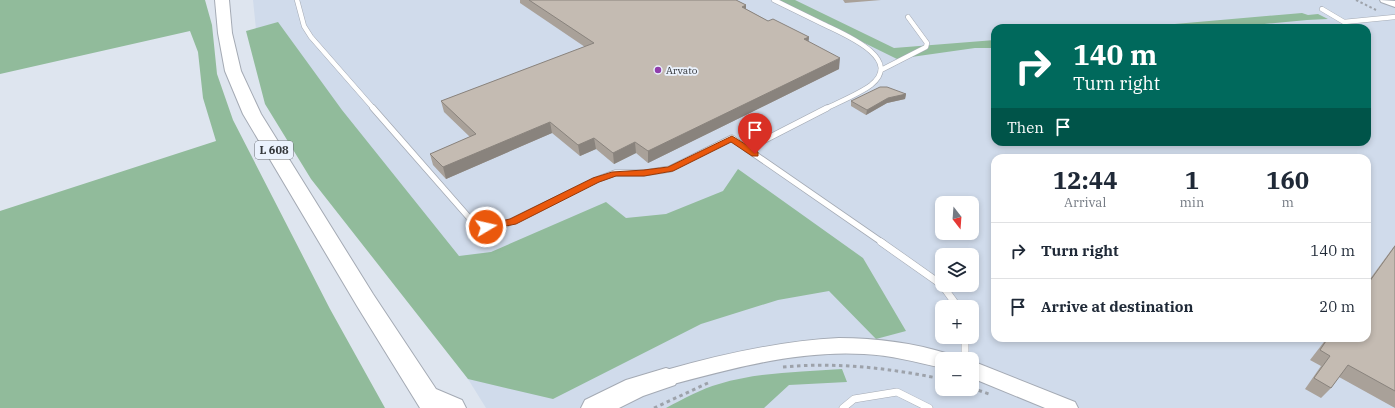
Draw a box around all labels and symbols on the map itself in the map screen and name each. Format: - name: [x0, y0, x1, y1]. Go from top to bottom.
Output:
- place label: Arvato: [666, 64, 698, 77]
- marker: Arvato: [653, 65, 663, 75]
- pin: [738, 113, 772, 154]
- road number: L 608: [255, 141, 293, 159]
- north arrow: [935, 196, 979, 240]
- position arrow: [465, 206, 507, 248]

